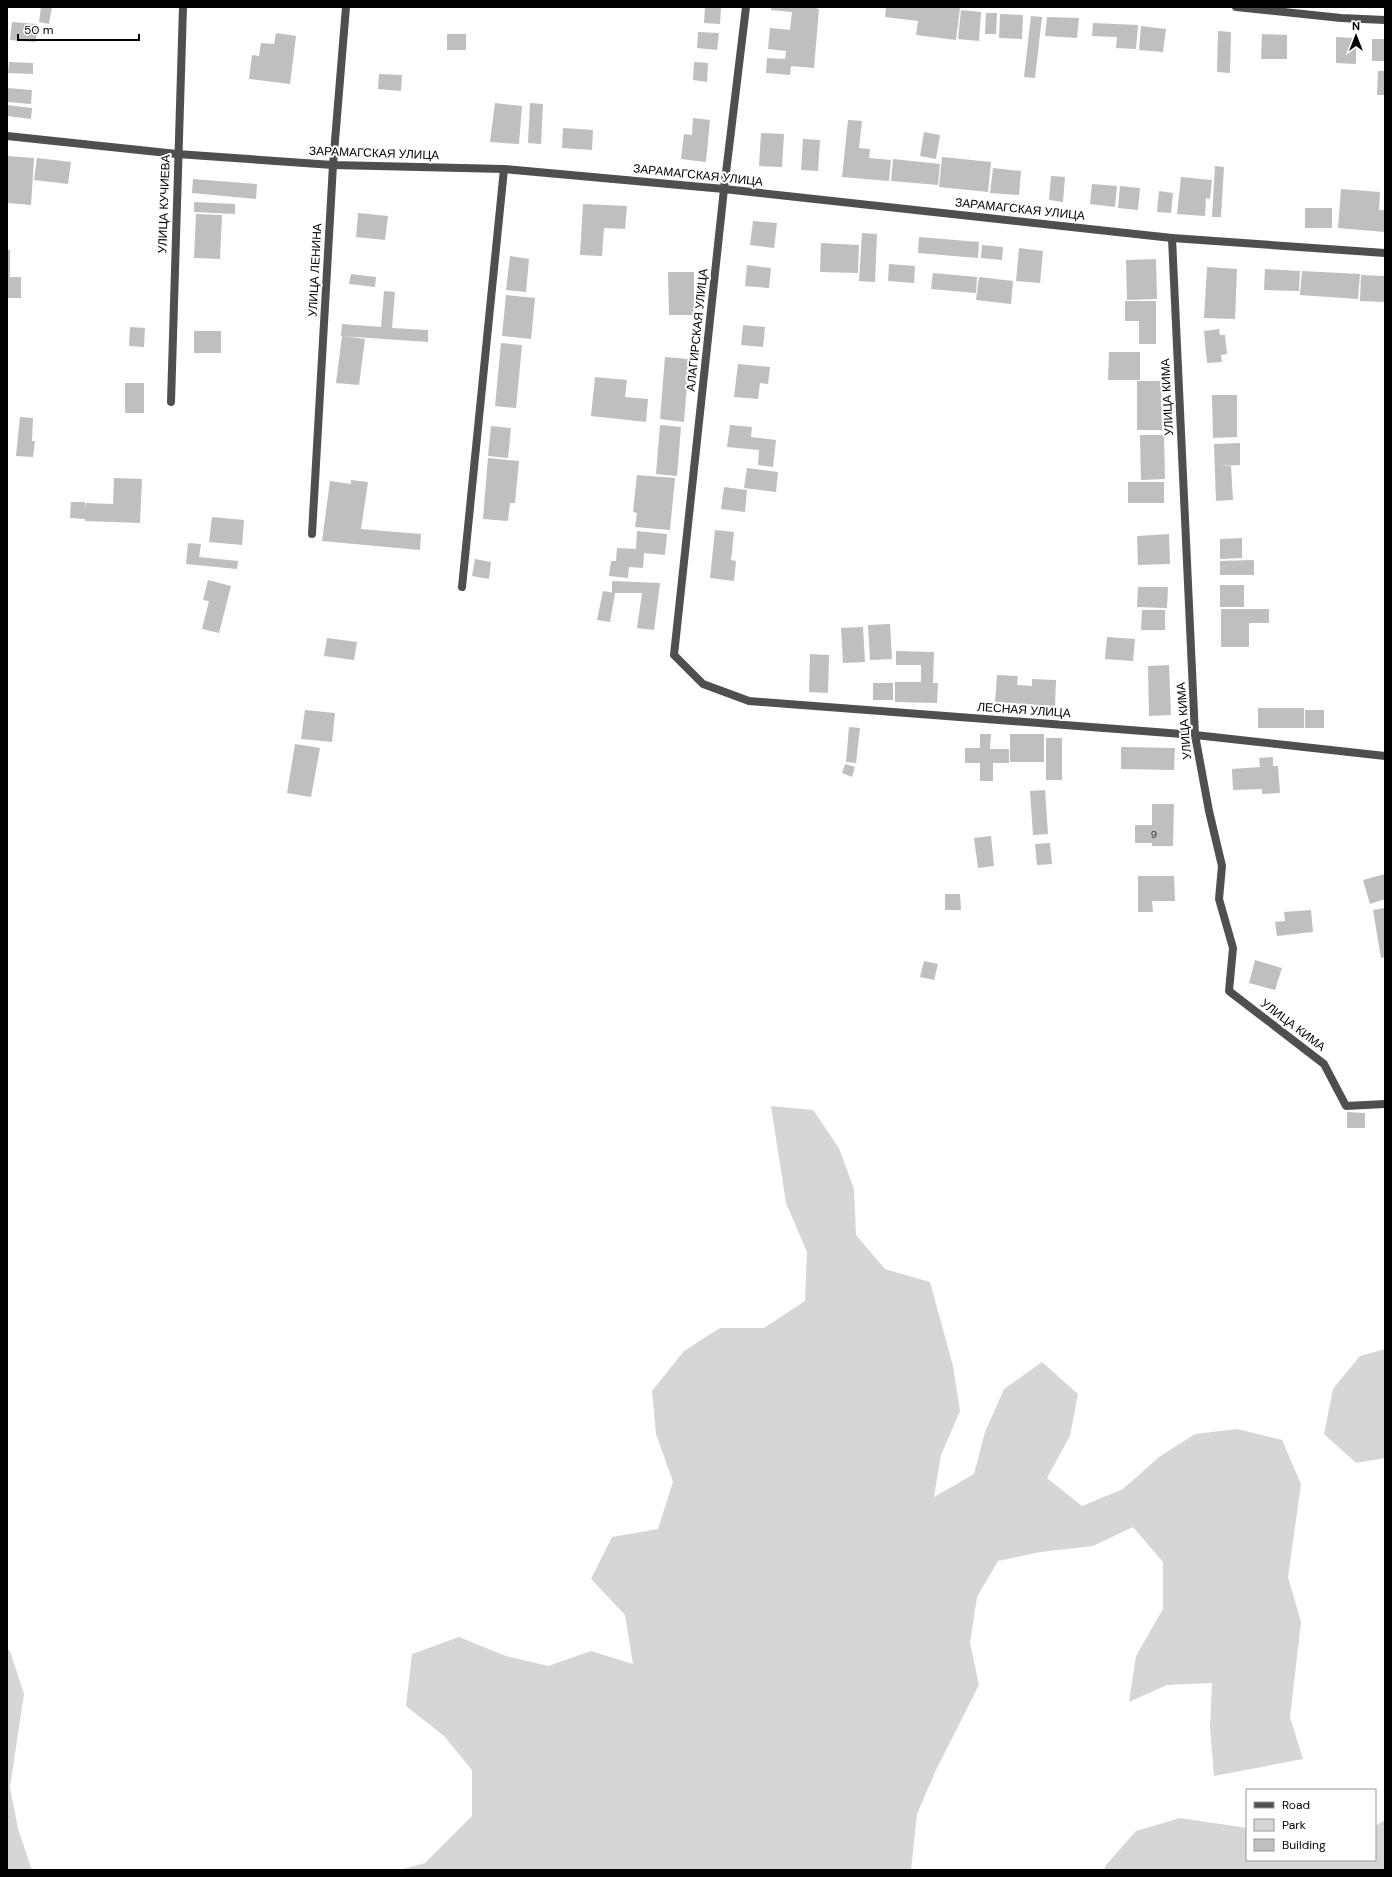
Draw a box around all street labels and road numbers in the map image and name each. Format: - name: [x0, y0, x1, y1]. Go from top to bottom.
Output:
- street label: ЗАРАМАГСКАЯ УЛИЦА: [308, 143, 440, 163]
- street label: УЛИЦА КУЧИЕВА: [154, 154, 174, 254]
- street label: ЗАРАМАГСКАЯ УЛИЦА: [632, 160, 764, 190]
- street label: ЗАРАМАГСКАЯ УЛИЦА: [954, 194, 1086, 224]
- street label: УЛИЦА ЛЕНИНА: [305, 223, 325, 317]
- street label: АЛАГИРСКАЯ УЛИЦА: [683, 268, 711, 392]
- street label: УЛИЦА КИМА: [1157, 358, 1177, 436]
- street label: УЛИЦА КИМА: [1173, 682, 1195, 760]
- street label: ЛЕСНАЯ УЛИЦА: [977, 699, 1071, 721]
- street label: УЛИЦА КИМА: [1257, 995, 1329, 1055]

